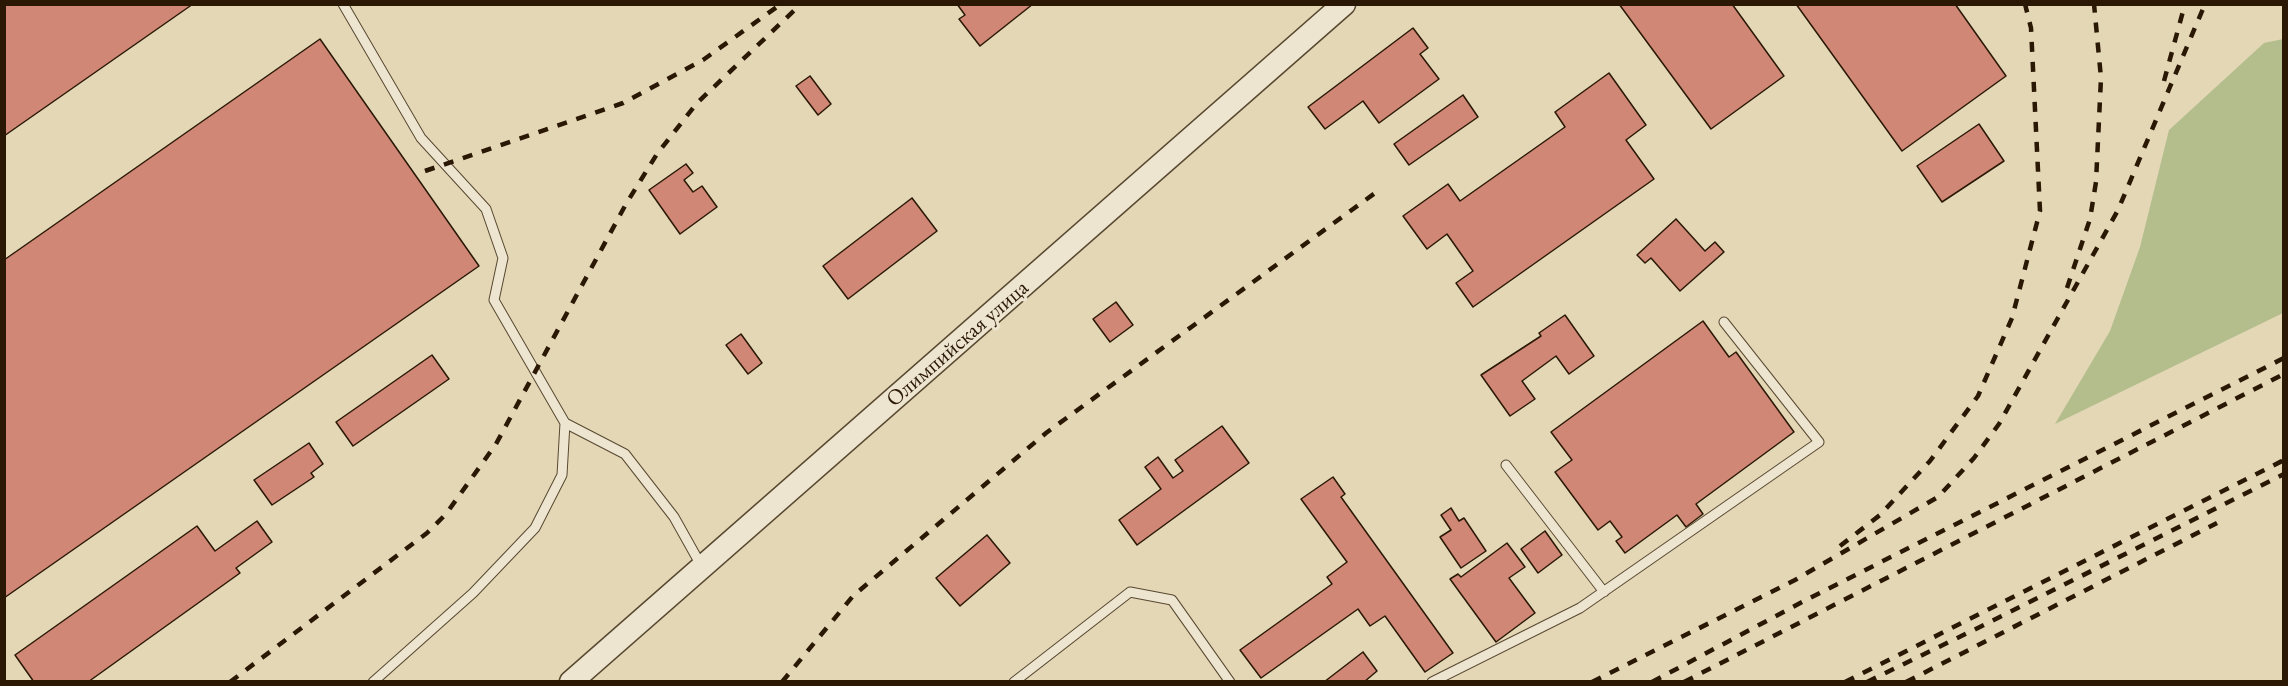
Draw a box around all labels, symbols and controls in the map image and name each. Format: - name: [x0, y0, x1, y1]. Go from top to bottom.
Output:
- street label: Олимпийская улица: [882, 275, 1034, 413]

